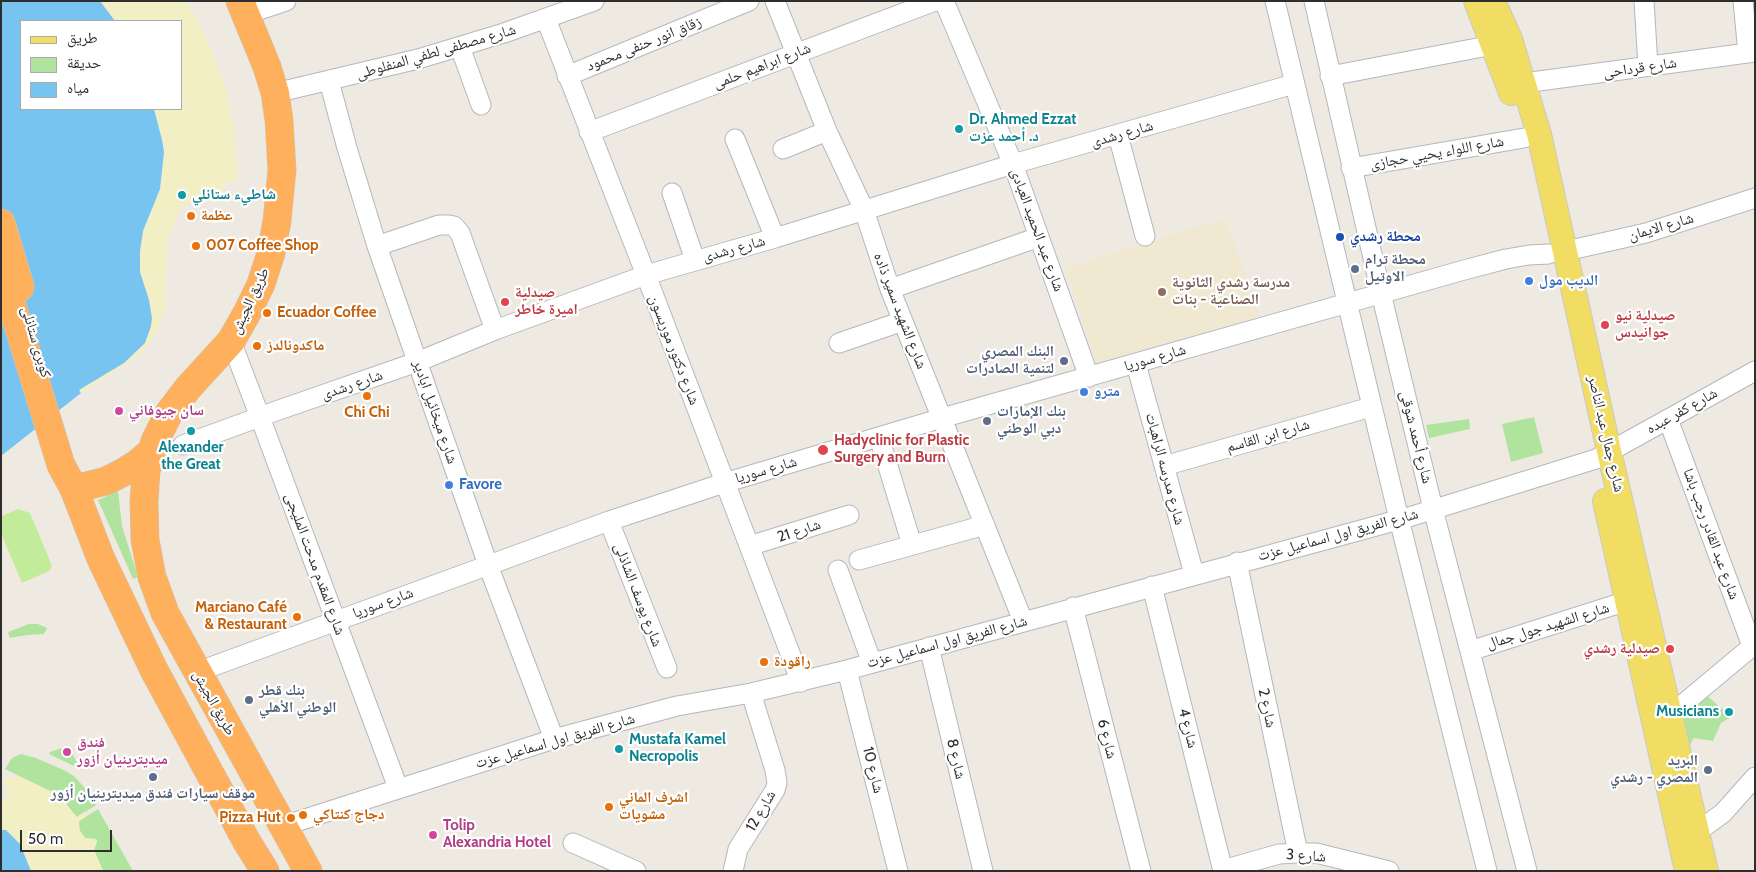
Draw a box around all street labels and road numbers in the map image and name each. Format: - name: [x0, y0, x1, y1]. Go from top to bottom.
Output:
- street label: زقاق انور حنفى محمود: [584, 13, 704, 75]
- street label: شارع مصطفى لطفي المنفلوطى: [354, 21, 518, 83]
- street label: شارع ابراهيم حلمى: [711, 39, 813, 93]
- street label: شارع قرداحى: [1602, 54, 1678, 82]
- street label: شارع رشدى: [1089, 117, 1155, 151]
- street label: شارع اللواء يحيي حجازى: [1369, 132, 1505, 174]
- street label: شارع عبد الحميد العبادى: [1006, 166, 1068, 294]
- street label: شارع الايمان: [1626, 209, 1696, 245]
- street label: شارع رشدى: [701, 232, 767, 266]
- street label: شارع الشهيد سمير ذاده: [870, 250, 930, 372]
- street label: طريق الجيش: [227, 265, 273, 337]
- street label: شارع دكتور موريسون: [645, 292, 703, 408]
- street label: كوبرى ستانلى: [17, 304, 55, 380]
- street label: شارع سوريا: [1122, 341, 1188, 375]
- street label: شارع ميخائيل ابادير: [409, 358, 461, 466]
- street label: شارع رشدى: [319, 366, 385, 404]
- street label: شارع جمال عبد الناصر: [1584, 374, 1628, 494]
- street label: شارع كفر عبده: [1643, 384, 1721, 438]
- street label: شارع أحمد شوقى: [1396, 389, 1436, 485]
- street label: شارع مدرسه الراهبات: [1141, 411, 1189, 527]
- street label: شارع ابن القاسم: [1224, 416, 1312, 456]
- street label: شارع سوريا: [733, 453, 799, 487]
- street label: شارع عبد القادر رجب باشا: [1679, 466, 1743, 602]
- street label: شارع المقدم مدحت المليجى: [281, 490, 349, 638]
- street label: شارع الفريق اول اسماعيل عزت: [1256, 505, 1420, 565]
- street label: شارع 21: [775, 516, 823, 546]
- street label: شارع يوسف الشاذلى: [610, 541, 666, 649]
- street label: شارع سوريا: [350, 584, 416, 622]
- street label: شارع الشهيد جول جمال: [1484, 599, 1612, 653]
- street label: شارع الفريق اول اسماعيل عزت: [865, 612, 1029, 672]
- street label: طريق الجيش: [189, 667, 239, 739]
- street label: شارع 2: [1254, 687, 1280, 729]
- street label: شارع 4: [1174, 706, 1202, 750]
- street label: شارع الفريق اول اسماعيل عزت: [473, 710, 637, 772]
- street label: شارع 6: [1093, 717, 1121, 761]
- street label: شارع 8: [943, 737, 969, 781]
- street label: شارع 10: [859, 745, 887, 795]
- street label: شارع 12: [742, 787, 780, 835]
- street label: شارع 3: [1285, 846, 1327, 866]

